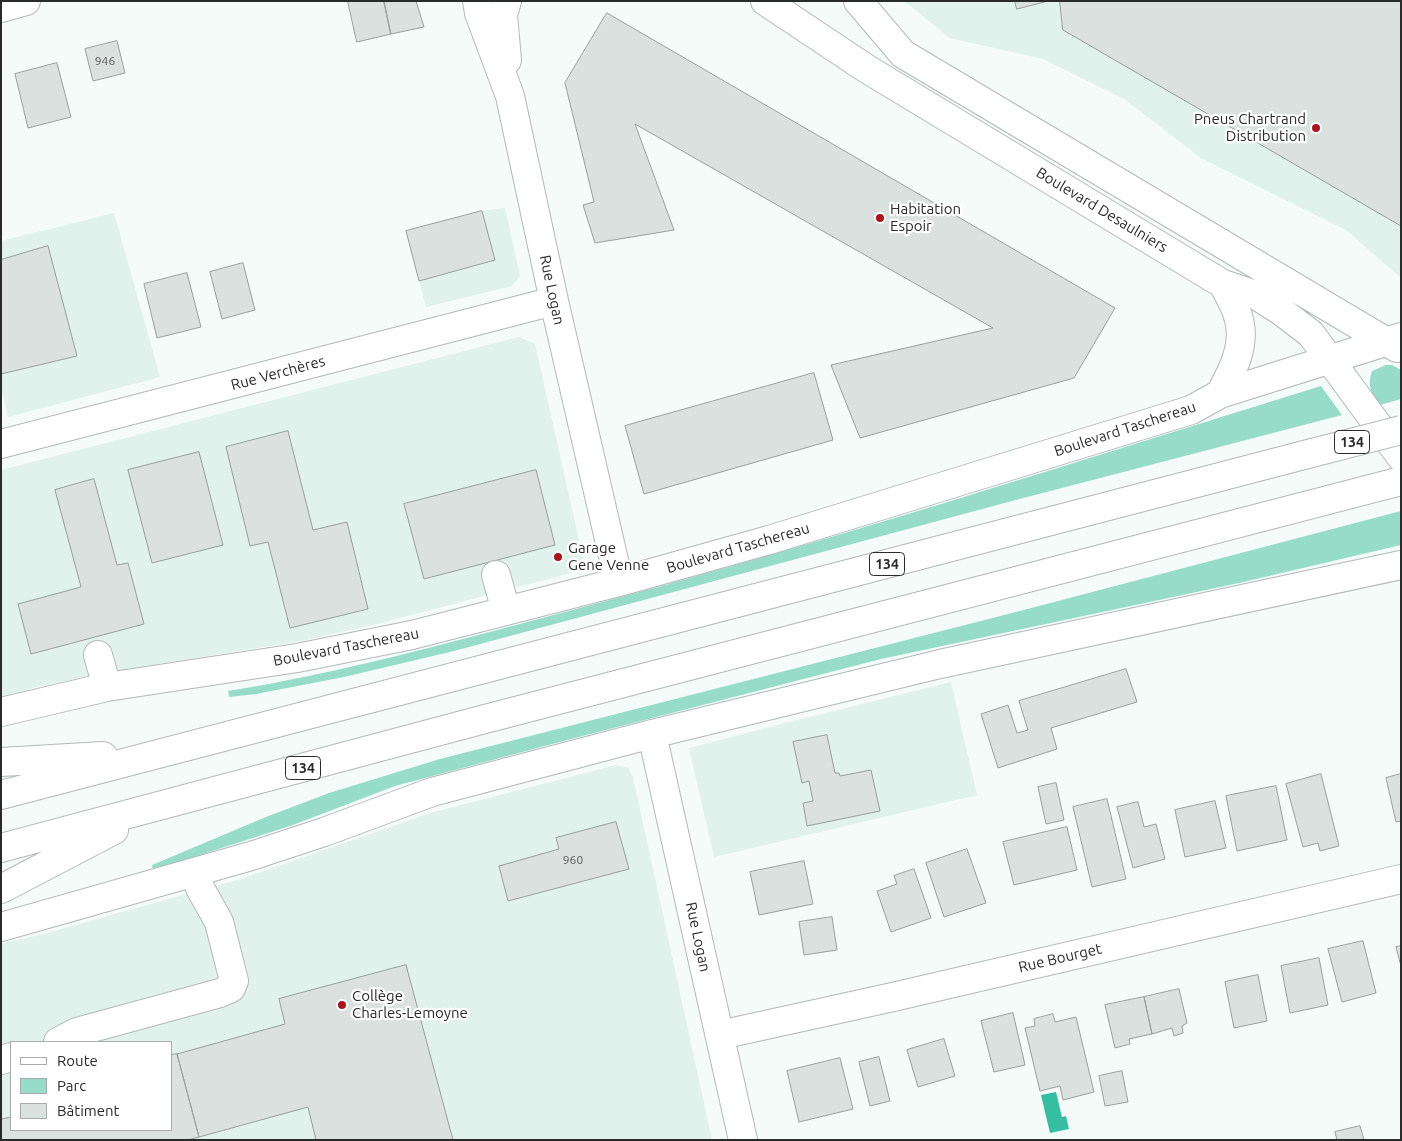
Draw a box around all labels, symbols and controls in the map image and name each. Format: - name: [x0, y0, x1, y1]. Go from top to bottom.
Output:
- house number: 946: [95, 54, 115, 68]
- place label: Pneus Chartrand Distribution: [1194, 110, 1306, 145]
- marker: Pneus Chartrand Distribution: [1310, 122, 1322, 134]
- street label: Boulevard Desaulniers: [1033, 164, 1171, 256]
- place label: Habitation Espoir: [890, 200, 961, 235]
- marker: Habitation Espoir: [874, 212, 886, 224]
- street label: Rue Logan: [536, 253, 568, 327]
- street label: Rue Verchères: [229, 352, 327, 394]
- street label: Boulevard Taschereau: [1052, 398, 1198, 460]
- road number: 134: [1334, 431, 1370, 454]
- street label: Boulevard Taschereau: [664, 519, 812, 577]
- place label: Garage Gene Venne: [568, 539, 649, 574]
- marker: Garage Gene Venne: [552, 551, 564, 563]
- road number: 134: [870, 552, 904, 576]
- street label: Boulevard Taschereau: [272, 624, 420, 670]
- road number: 134: [286, 756, 320, 780]
- house number: 960: [563, 853, 583, 867]
- street label: Rue Logan: [682, 900, 714, 974]
- street label: Rue Bourget: [1017, 940, 1103, 976]
- place label: Collège Charles-Lemoyne: [352, 987, 468, 1022]
- marker: Collège Charles-Lemoyne: [336, 999, 348, 1011]
- legend: [10, 1041, 172, 1131]
- text: Route: [57, 1052, 98, 1069]
- text: Parc: [57, 1077, 86, 1094]
- text: Bâtiment: [57, 1102, 119, 1119]

